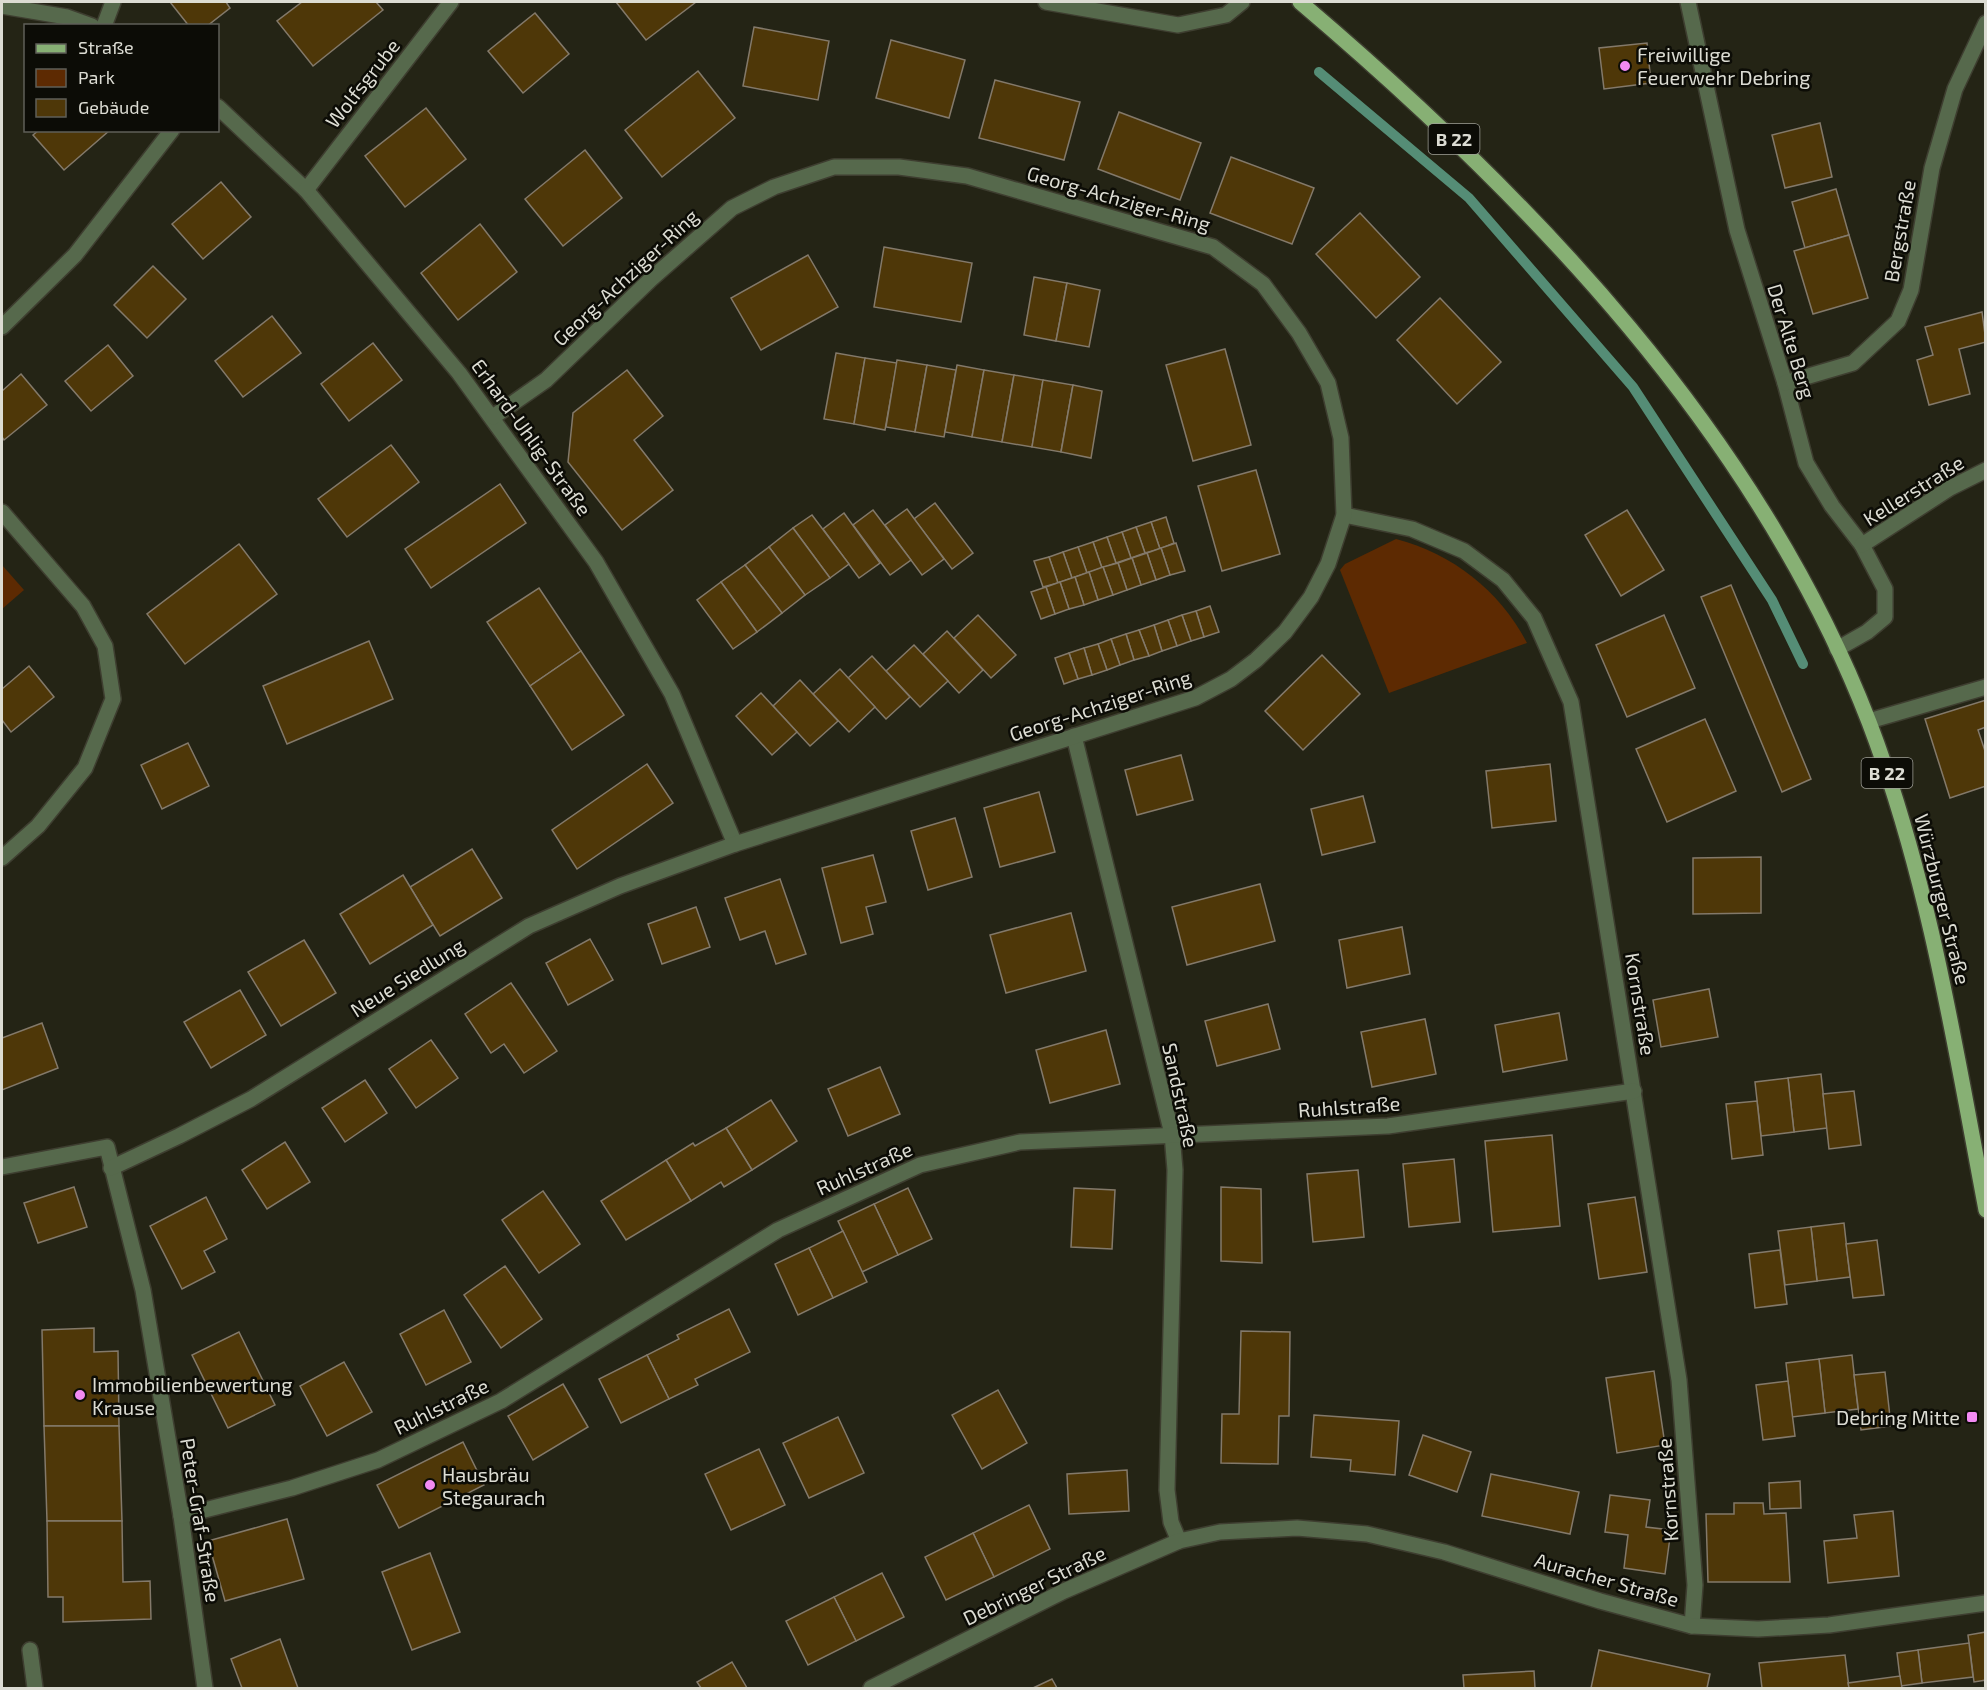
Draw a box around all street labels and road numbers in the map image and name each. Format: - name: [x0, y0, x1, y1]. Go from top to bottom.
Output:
- street label: Wolfsgrube: [320, 34, 404, 132]
- road number: B 22: [1428, 124, 1480, 154]
- street label: Georg-Achziger-Ring: [1024, 160, 1214, 236]
- street label: Bergstraße: [1878, 178, 1920, 284]
- street label: Georg-Achziger-Ring: [547, 204, 703, 350]
- street label: Der Alte Berg: [1763, 281, 1821, 401]
- street label: Erhard-Uhlig-Straße: [467, 354, 597, 520]
- street label: Kellerstraße: [1858, 450, 1968, 530]
- street label: Georg-Achziger-Ring: [1006, 664, 1194, 746]
- road number: B 22: [1862, 758, 1912, 788]
- street label: Würzburger Straße: [1910, 811, 1976, 987]
- street label: Neue Siedlung: [346, 932, 468, 1022]
- street label: Kornstraße: [1621, 951, 1661, 1057]
- street label: Sandstraße: [1158, 1041, 1204, 1149]
- street label: Ruhlstraße: [1297, 1090, 1401, 1122]
- street label: Ruhlstraße: [812, 1136, 916, 1200]
- street label: Ruhlstraße: [390, 1373, 492, 1439]
- street label: Peter-Graf-Straße: [176, 1436, 226, 1604]
- street label: Kornstraße: [1651, 1437, 1683, 1543]
- street label: Debringer Straße: [959, 1540, 1109, 1630]
- street label: Auracher Straße: [1532, 1547, 1682, 1611]

